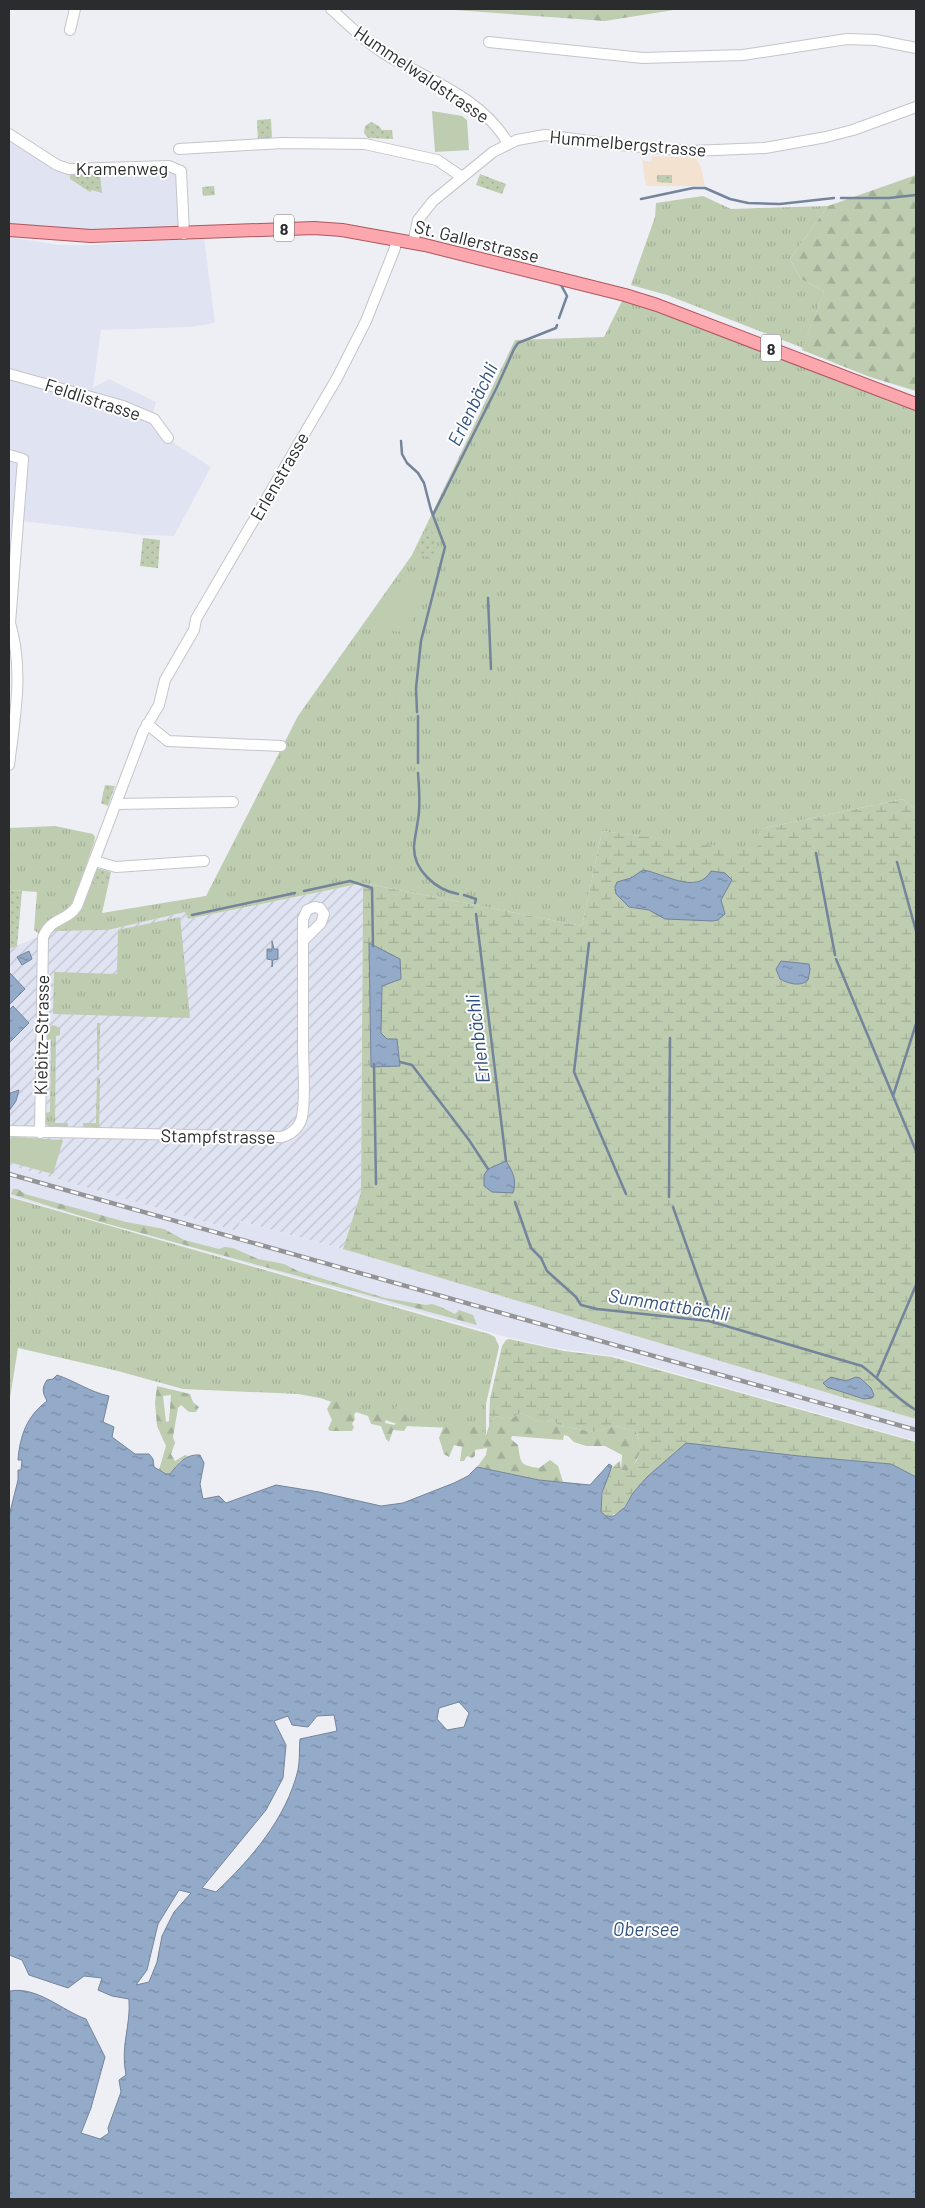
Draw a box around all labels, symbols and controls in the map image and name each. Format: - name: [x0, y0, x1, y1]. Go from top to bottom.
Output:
- street label: Hummelwaldstrasse: [350, 21, 494, 127]
- street label: Hummelbergstrasse: [549, 125, 707, 161]
- street label: Kramenweg: [76, 157, 168, 179]
- road number: 8: [274, 214, 294, 242]
- street label: St. Gallerstrasse: [412, 215, 542, 267]
- road number: 8: [761, 334, 781, 362]
- water label: Erlenbächli: [442, 358, 502, 449]
- street label: Feldlistrasse: [42, 373, 144, 425]
- street label: Erlenstrasse: [245, 428, 313, 524]
- street label: Kiebitz-Strasse: [29, 974, 53, 1096]
- water label: Erlenbächli: [460, 993, 494, 1085]
- street label: Stampfstrasse: [160, 1124, 276, 1148]
- water label: Summattbächli: [607, 1283, 732, 1325]
- water label: Obersee: [613, 1917, 679, 1940]

